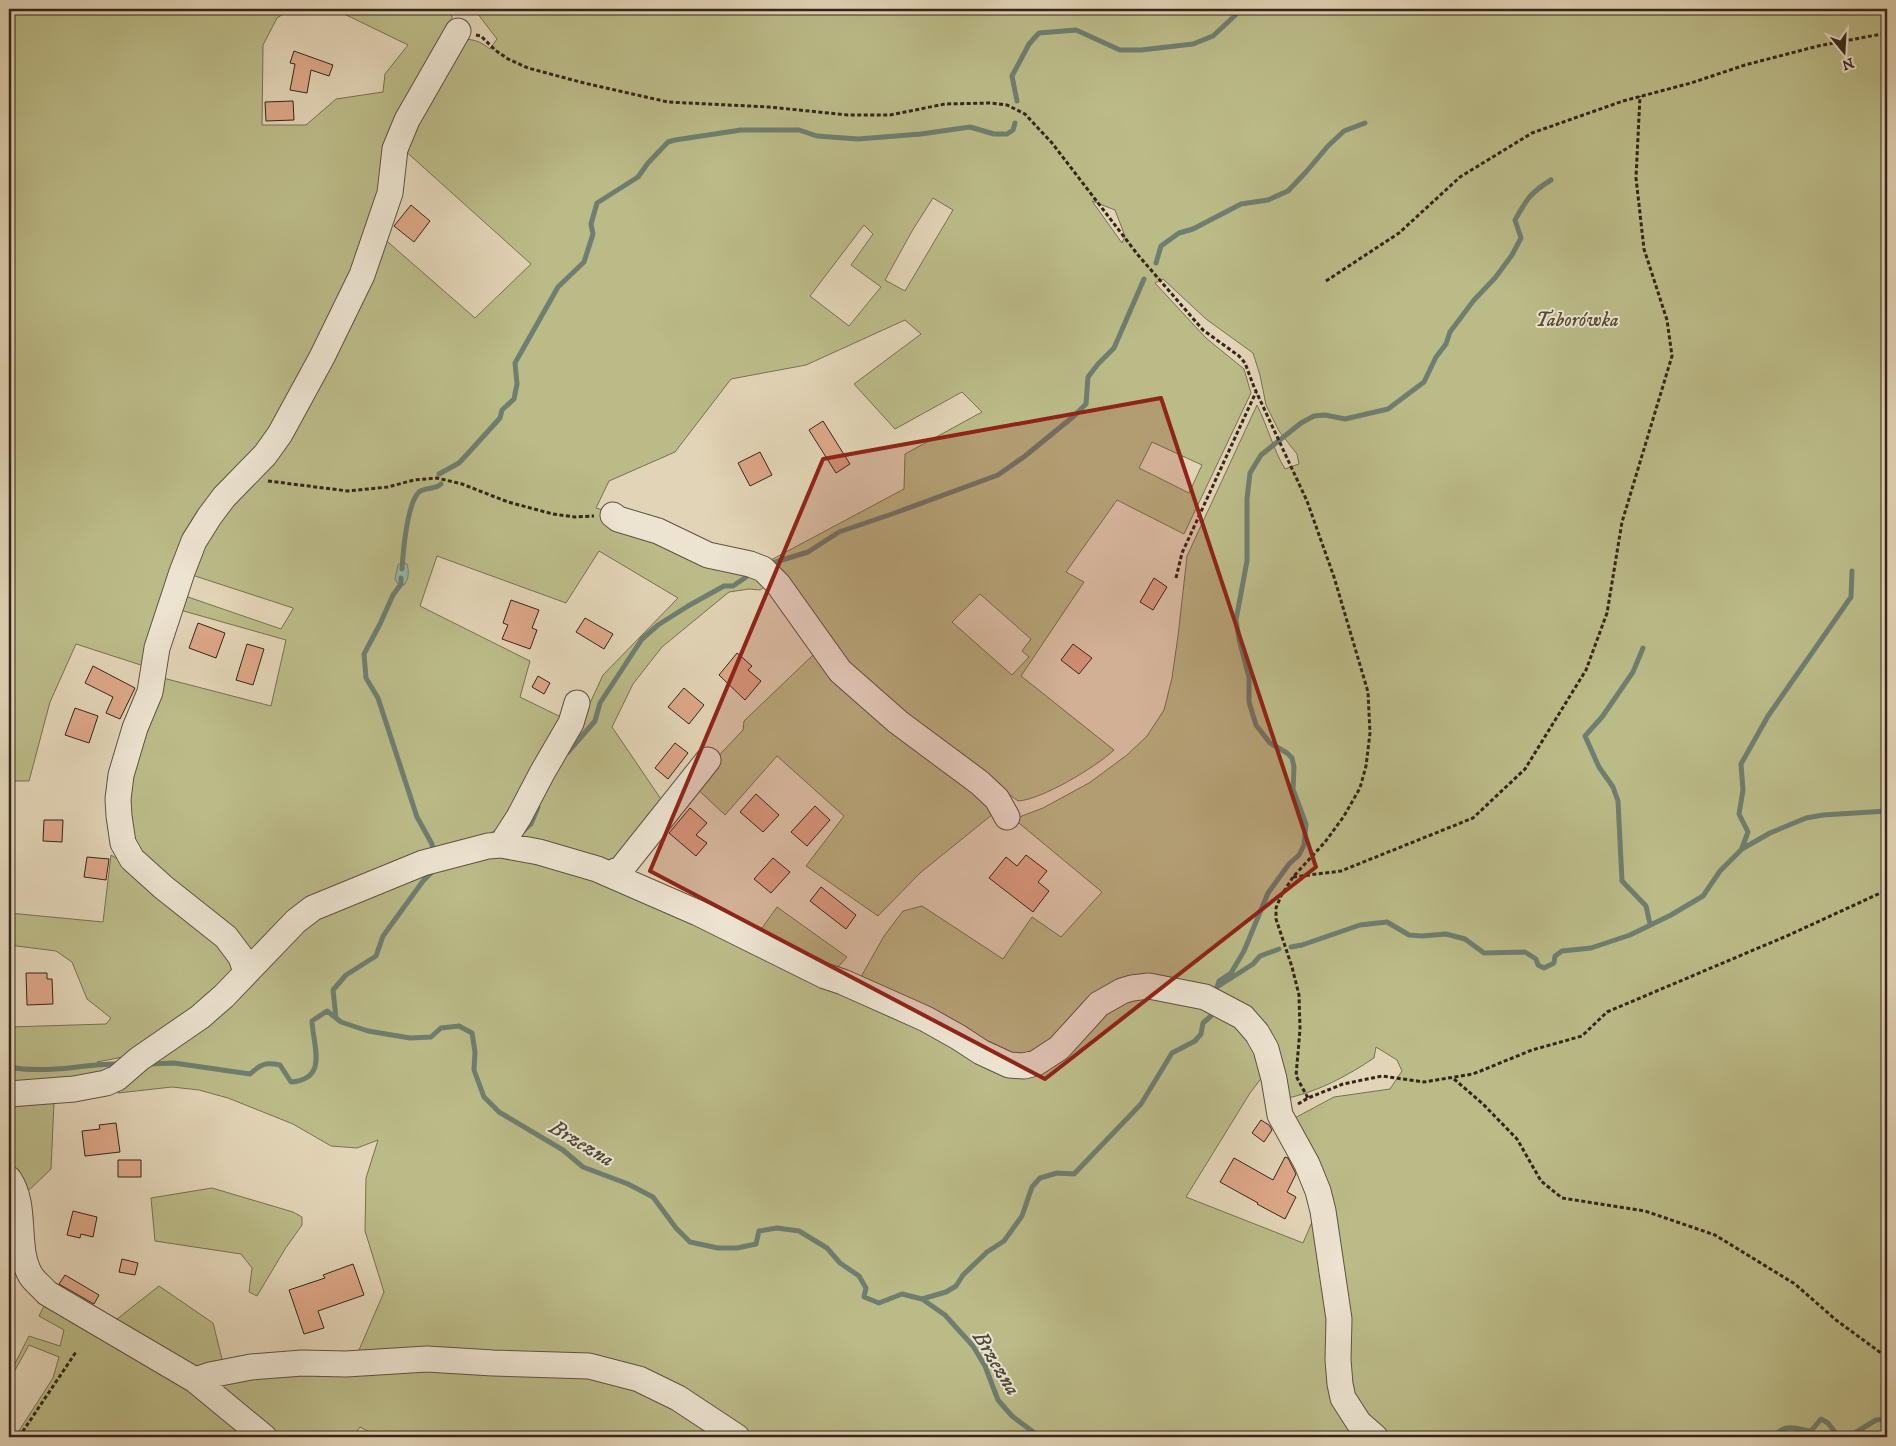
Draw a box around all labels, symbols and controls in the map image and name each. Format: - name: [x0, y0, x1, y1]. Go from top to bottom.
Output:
- north arrow: [1818, 28, 1868, 78]
- text: N: [1839, 53, 1856, 74]
- park label: Taborówka: [1535, 308, 1619, 333]
- water label: Brzezna: [544, 1114, 618, 1173]
- water label: Brzezna: [966, 1326, 1025, 1400]

